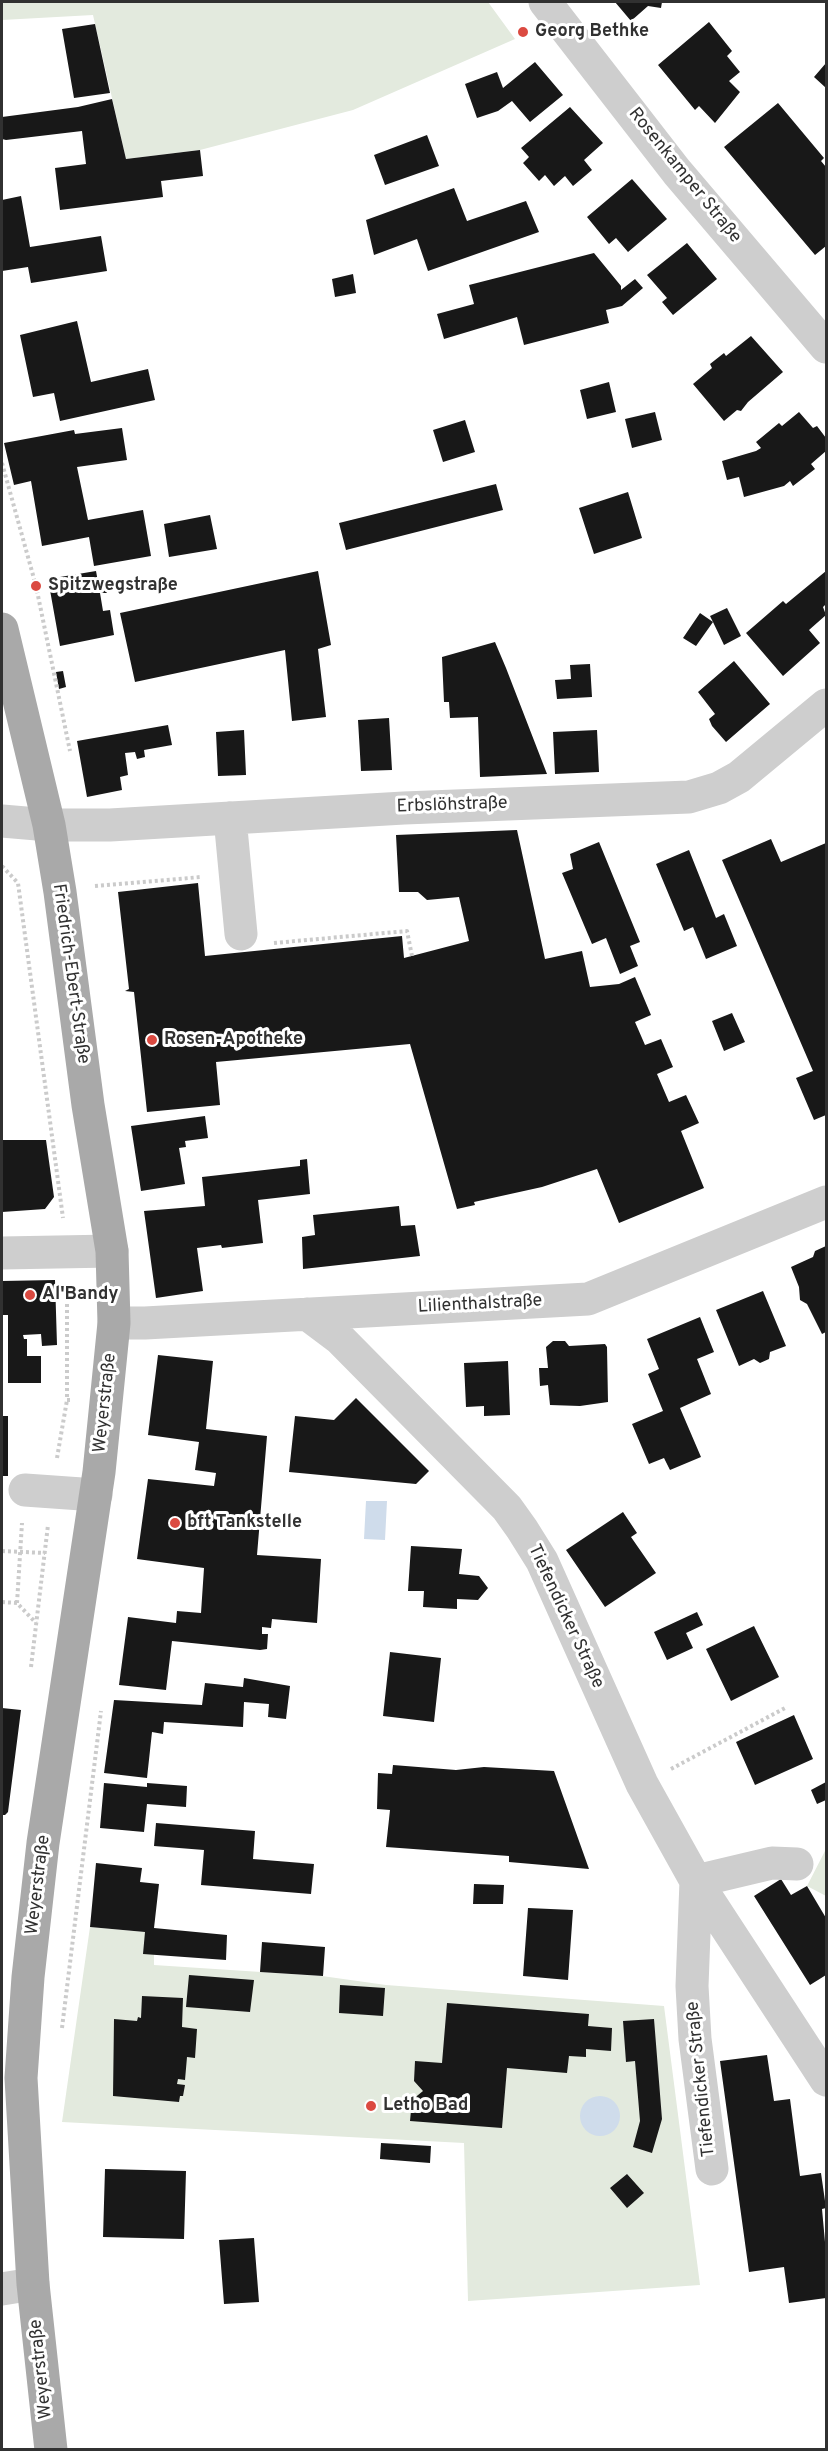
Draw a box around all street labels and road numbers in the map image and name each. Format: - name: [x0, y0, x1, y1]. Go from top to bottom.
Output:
- street label: Rosenkamper Straße: [623, 104, 745, 248]
- street label: Erbslöhstraße: [396, 793, 508, 819]
- street label: Friedrich-Ebert-Straße: [47, 883, 93, 1065]
- street label: Lilienthalstraße: [417, 1291, 543, 1319]
- street label: Weyerstraße: [90, 1352, 122, 1454]
- street label: Tiefendicker Straße: [522, 1542, 608, 1692]
- street label: Weyerstraße: [22, 1834, 56, 1936]
- street label: Tiefendicker Straße: [683, 2000, 721, 2158]
- street label: Weyerstraße: [26, 2318, 58, 2420]

